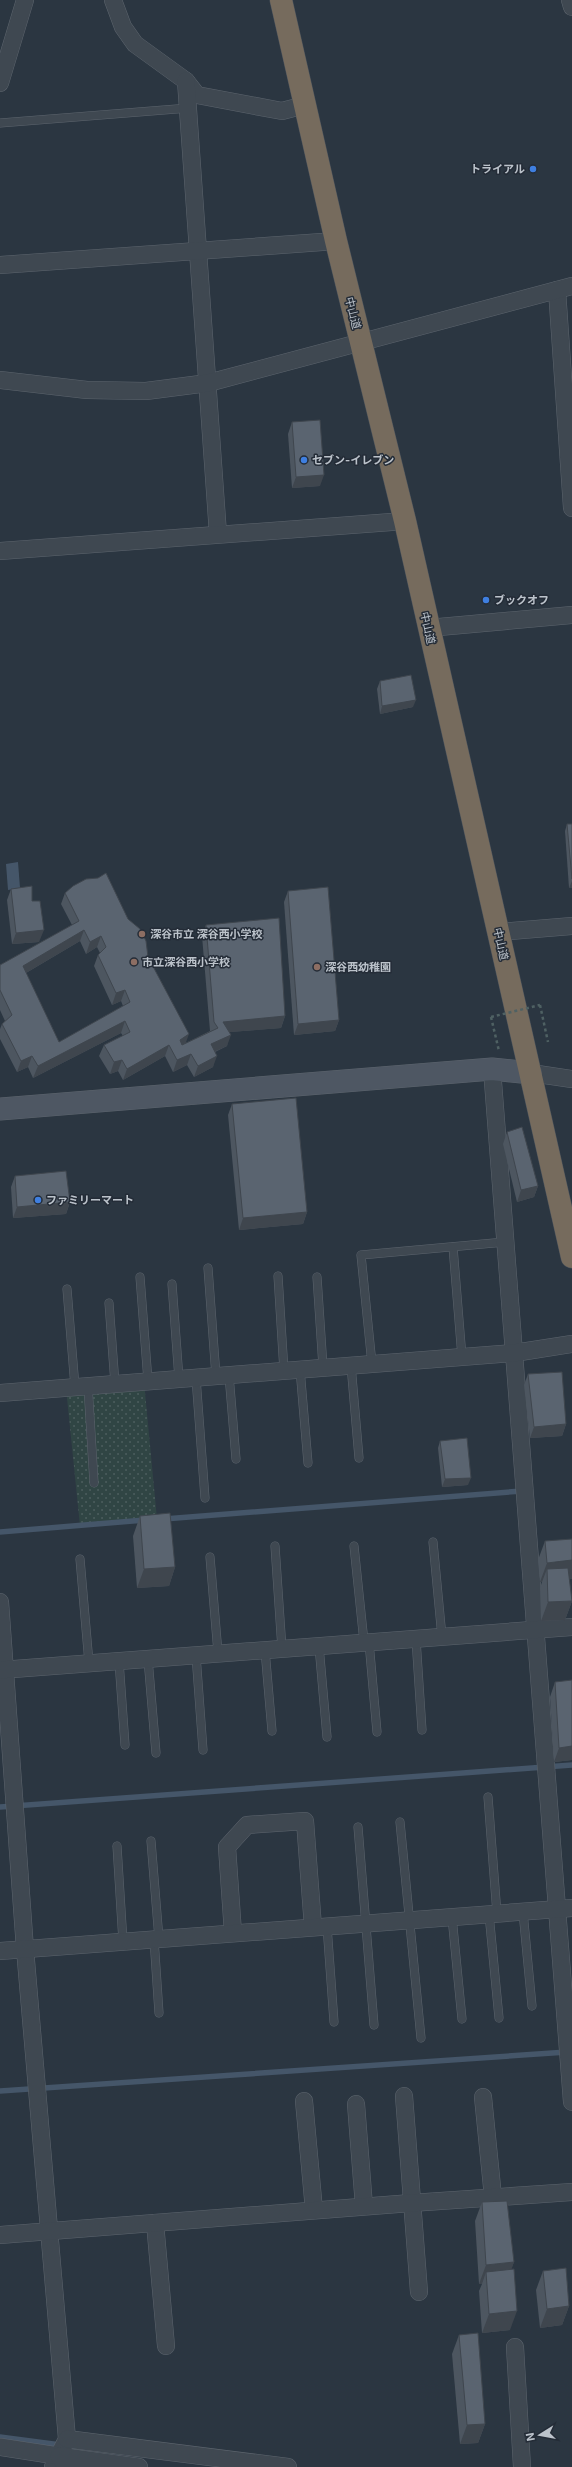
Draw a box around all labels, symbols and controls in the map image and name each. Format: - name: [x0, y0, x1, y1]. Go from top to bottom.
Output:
- place label: トライアル: [470, 162, 525, 176]
- marker: トライアル: [528, 164, 538, 174]
- street label: 中山道: [342, 295, 364, 331]
- place label: セブン-イレブン: [312, 453, 394, 467]
- marker: セブン-イレブン: [299, 455, 309, 465]
- place label: ブックオフ: [494, 593, 549, 607]
- marker: ブックオフ: [481, 595, 491, 605]
- street label: 中山道: [417, 610, 439, 646]
- street label: 中山道: [490, 926, 512, 962]
- place label: 深谷市立 深谷西小学校: [150, 927, 263, 941]
- marker: 深谷市立 深谷西小学校: [137, 929, 147, 939]
- place label: 市立深谷西小学校: [142, 955, 230, 969]
- marker: 市立深谷西小学校: [129, 957, 139, 967]
- place label: 深谷西幼稚園: [325, 960, 391, 974]
- marker: 深谷西幼稚園: [312, 962, 322, 972]
- place label: ファミリーマート: [46, 1193, 134, 1207]
- marker: ファミリーマート: [33, 1195, 43, 1205]
- north arrow: [520, 2415, 560, 2455]
- text: N: [523, 2431, 538, 2442]

